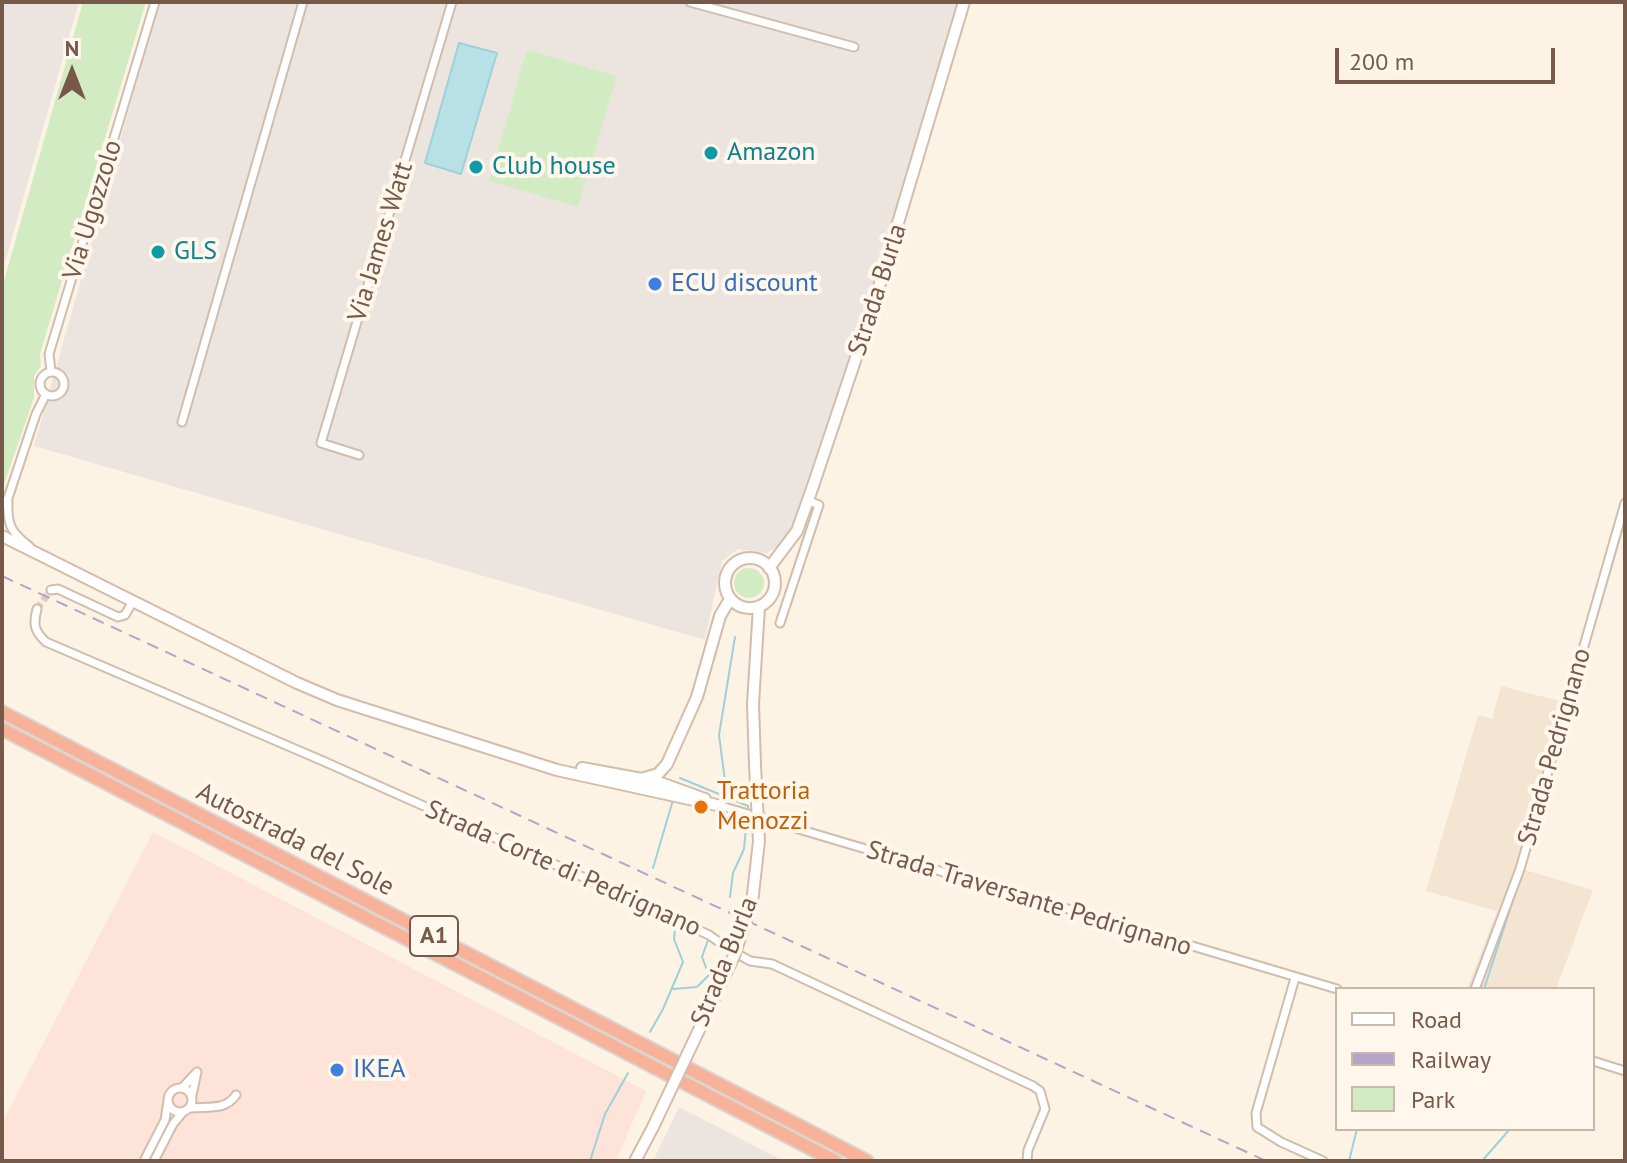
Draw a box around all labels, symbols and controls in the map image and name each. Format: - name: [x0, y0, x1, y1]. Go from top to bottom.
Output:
- north arrow: [32, 32, 112, 112]
- scale bar: [1339, 32, 1559, 82]
- text: N: [65, 34, 79, 62]
- text: 200 m: [1349, 46, 1414, 77]
- street label: Via Ugozzolo: [57, 136, 129, 284]
- place label: Amazon: [727, 137, 816, 169]
- marker: Amazon: [702, 144, 720, 162]
- place label: Club house: [492, 151, 616, 183]
- street label: Via James Watt: [342, 158, 420, 326]
- marker: Club house: [467, 158, 485, 176]
- street label: Strada Burla: [842, 220, 914, 360]
- place label: GLS: [174, 236, 217, 268]
- marker: GLS: [149, 243, 167, 261]
- place label: ECU discount: [671, 268, 818, 300]
- marker: ECU discount: [646, 275, 664, 293]
- street label: Strada Pedrignano: [1512, 645, 1598, 849]
- place label: Trattoria Menozzi: [717, 776, 810, 838]
- street label: Autostrada del Sole: [191, 777, 399, 903]
- street label: Strada Corte di Pedrignano: [420, 794, 706, 944]
- marker: Trattoria Menozzi: [692, 798, 710, 816]
- street label: Strada Traversante Pedrignano: [863, 835, 1195, 963]
- street label: Strada Burla: [685, 893, 765, 1031]
- road number: A1: [410, 916, 458, 956]
- legend: [1335, 987, 1595, 1131]
- text: Road: [1411, 1004, 1462, 1035]
- text: Railway: [1411, 1044, 1491, 1075]
- place label: IKEA: [353, 1054, 406, 1086]
- marker: IKEA: [328, 1061, 346, 1079]
- text: Park: [1411, 1084, 1455, 1115]

